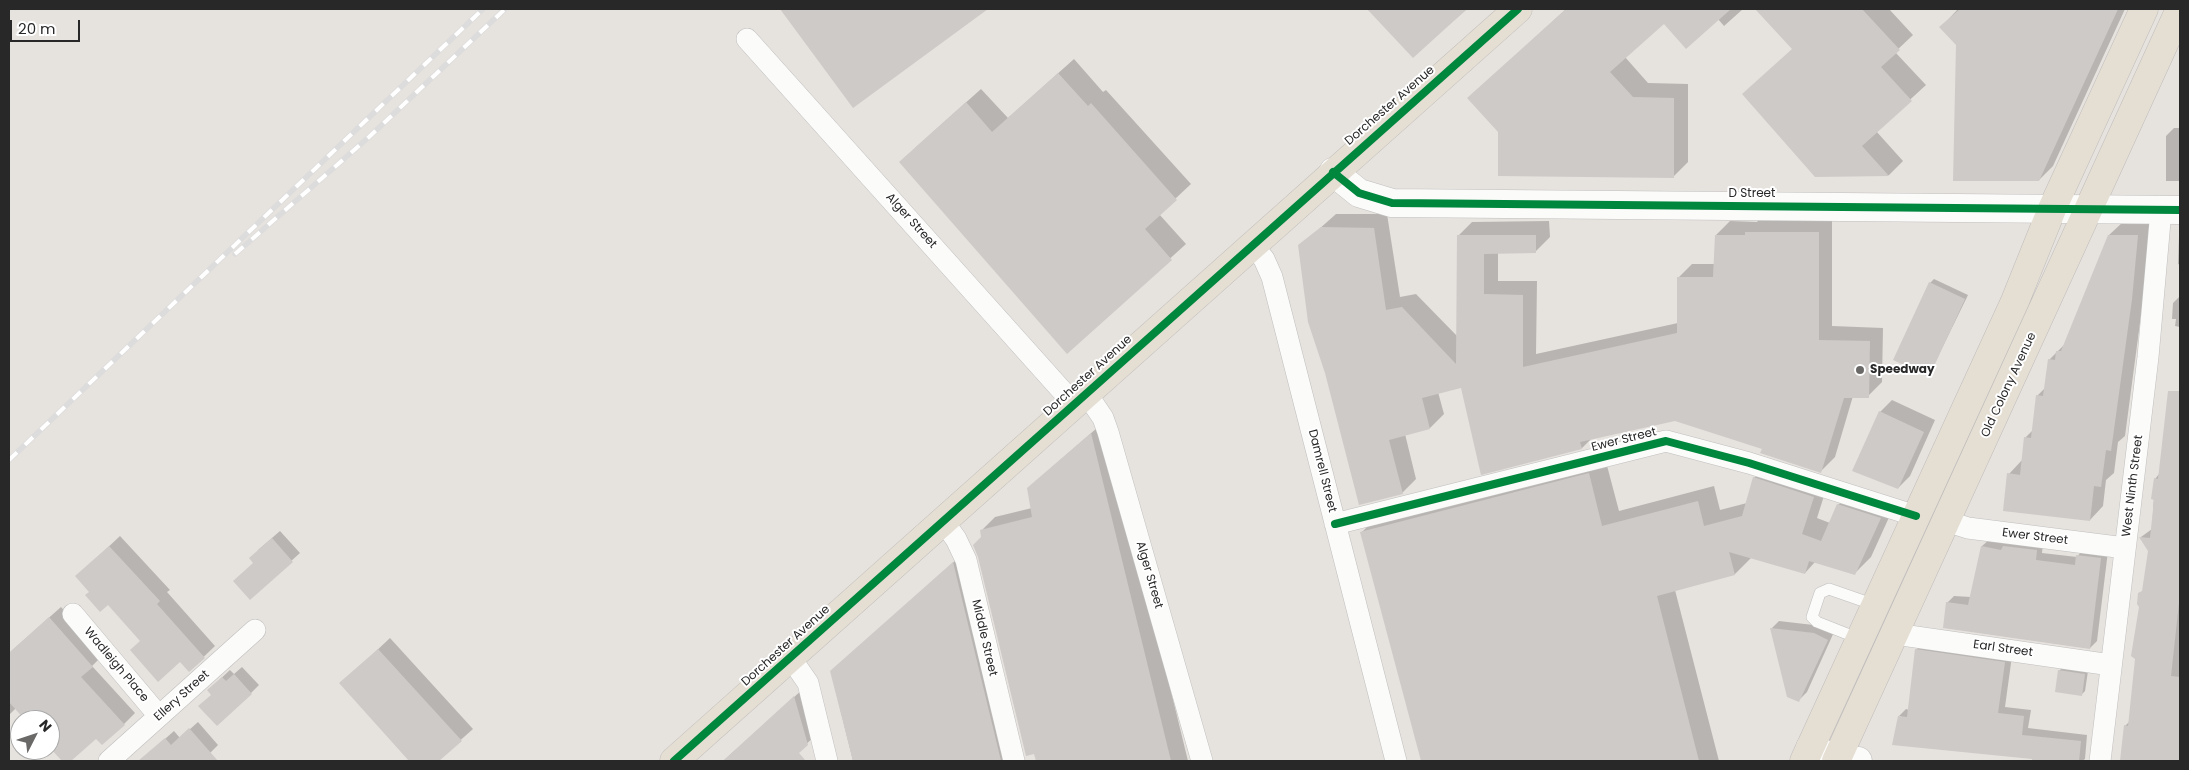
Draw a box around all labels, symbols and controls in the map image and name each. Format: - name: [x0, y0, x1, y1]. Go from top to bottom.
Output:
- scale bar: [12, 10, 82, 42]
- text: 20 m: [18, 18, 56, 39]
- street label: Dorchester Avenue: [1342, 63, 1438, 149]
- street label: D Street: [1729, 187, 1775, 201]
- street label: Alger Street: [882, 190, 940, 252]
- street label: Old Colony Avenue: [1978, 330, 2040, 440]
- street label: Dorchester Avenue: [1041, 333, 1135, 419]
- place label: Speedway: [1870, 363, 1935, 377]
- marker: Speedway: [1854, 364, 1866, 376]
- street label: Ewer Street: [1590, 425, 1658, 455]
- street label: Damrell Street: [1305, 428, 1339, 514]
- street label: West Ninth Street: [2120, 434, 2146, 538]
- street label: Ewer Street: [2001, 526, 2069, 548]
- street label: Alger Street: [1133, 540, 1165, 610]
- street label: Middle Street: [968, 598, 1000, 678]
- street label: Dorchester Avenue: [739, 603, 833, 689]
- street label: Wadleigh Place: [81, 625, 151, 705]
- street label: Earl Street: [1972, 638, 2034, 660]
- street label: Ellery Street: [152, 668, 212, 724]
- north arrow: [10, 710, 60, 760]
- text: N: [35, 715, 57, 736]

